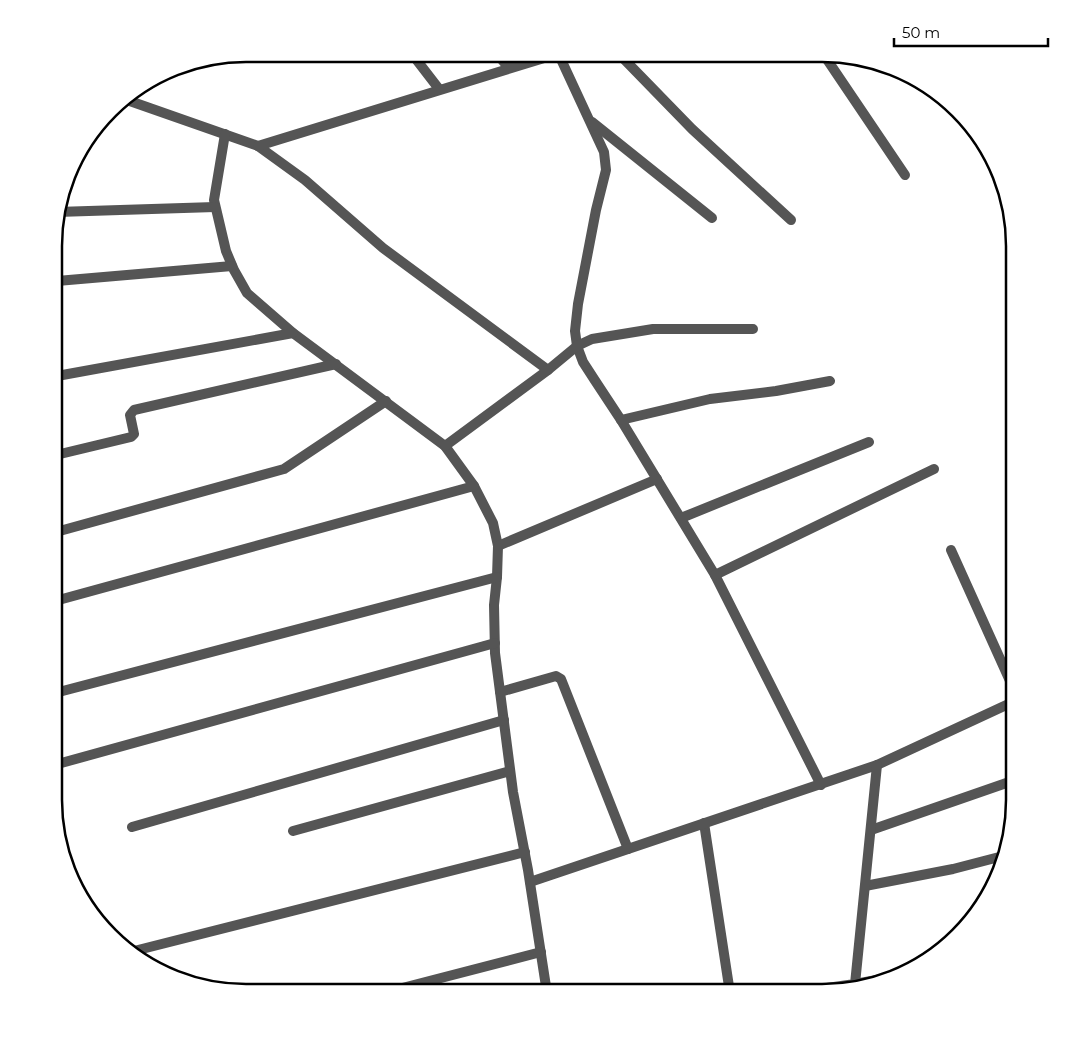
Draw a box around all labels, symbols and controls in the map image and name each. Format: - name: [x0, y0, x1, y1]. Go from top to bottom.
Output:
- scale bar: [894, 15, 1048, 47]
- text: 50 m: [902, 23, 940, 42]

